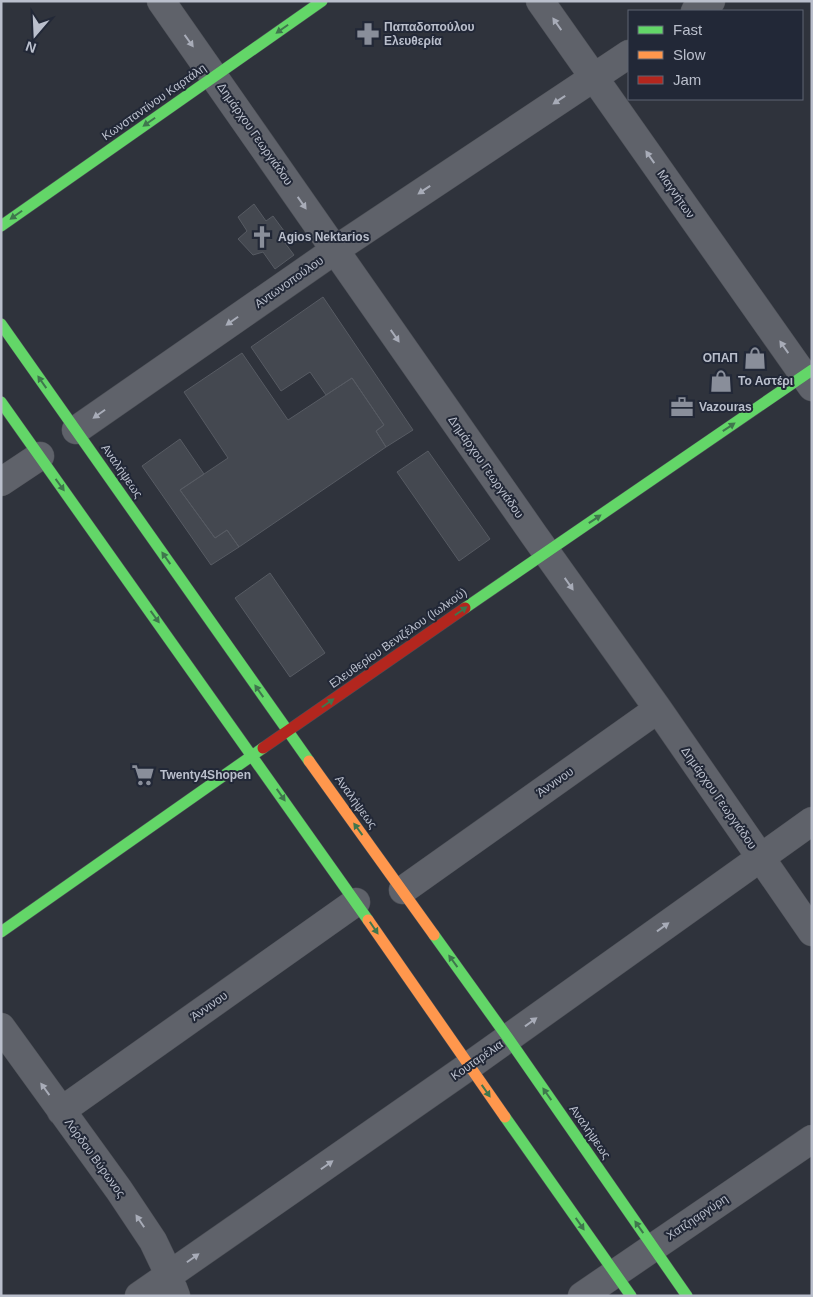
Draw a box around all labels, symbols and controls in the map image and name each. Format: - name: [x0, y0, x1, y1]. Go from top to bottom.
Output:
- north arrow: [10, 10, 60, 60]
- legend: [628, 10, 803, 100]
- one-way arrow: [552, 17, 562, 31]
- place label: Παπαδοπούλου Ελευθερία: [384, 20, 475, 48]
- pharmacy icon: Παπαδοπούλου Ελευθερία: [355, 21, 381, 47]
- text: Fast: [673, 21, 703, 38]
- one-way arrow: [275, 24, 289, 34]
- one-way arrow: [184, 34, 194, 48]
- text: N: [23, 38, 38, 57]
- text: Slow: [673, 46, 706, 63]
- street label: Κωνσταντίνου Καρτάλη: [99, 61, 209, 143]
- text: Jam: [673, 71, 701, 88]
- street label: Δημάρχου Γεωργιάδου: [214, 80, 296, 188]
- one-way arrow: [553, 95, 566, 105]
- one-way arrow: [142, 117, 156, 127]
- one-way arrow: [645, 150, 655, 164]
- street label: Μαγνήτων: [654, 167, 698, 221]
- one-way arrow: [418, 186, 431, 195]
- one-way arrow: [297, 196, 307, 210]
- one-way arrow: [9, 210, 23, 220]
- church icon: Agios Nektarios: [249, 224, 275, 250]
- place label: Agios Nektarios: [278, 230, 370, 244]
- street label: Αντωνοπούλου: [252, 253, 326, 311]
- one-way arrow: [225, 316, 239, 326]
- one-way arrow: [390, 330, 400, 343]
- one-way arrow: [779, 341, 789, 354]
- shop icon: ΟΠΑΠ: [742, 345, 768, 371]
- place label: ΟΠΑΠ: [703, 351, 738, 365]
- shop icon: Το Αστέρι: [708, 368, 734, 394]
- place label: Το Αστέρι: [738, 374, 793, 388]
- one-way arrow: [37, 375, 47, 389]
- office icon: Vazouras: [669, 394, 695, 420]
- place label: Vazouras: [699, 400, 752, 414]
- one-way arrow: [92, 409, 105, 419]
- street label: Δημάρχου Γεωργιάδου: [445, 413, 527, 521]
- one-way arrow: [723, 422, 736, 432]
- street label: Αναλήψεως: [98, 441, 146, 501]
- one-way arrow: [55, 478, 65, 492]
- one-way arrow: [588, 514, 602, 524]
- one-way arrow: [161, 551, 171, 565]
- one-way arrow: [564, 577, 574, 591]
- street label: Ελευθερίου Βενιζέλου (Ιωλκού): [327, 585, 469, 691]
- one-way arrow: [455, 606, 468, 616]
- one-way arrow: [150, 610, 160, 624]
- one-way arrow: [254, 684, 264, 698]
- one-way arrow: [321, 698, 334, 708]
- street label: Δημάρχου Γεωργιάδου: [678, 744, 760, 852]
- supermarket icon: Twenty4Shopen: [130, 762, 156, 788]
- street label: Άννινου: [534, 764, 576, 800]
- place label: Twenty4Shopen: [160, 768, 251, 782]
- street label: Αναλήψεως: [332, 773, 380, 832]
- one-way arrow: [276, 788, 286, 802]
- one-way arrow: [353, 822, 363, 836]
- one-way arrow: [369, 921, 379, 935]
- one-way arrow: [657, 922, 670, 932]
- one-way arrow: [448, 954, 458, 968]
- street label: Άννινου: [188, 988, 230, 1024]
- one-way arrow: [525, 1017, 538, 1027]
- street label: Κουταρέλια: [448, 1037, 506, 1083]
- one-way arrow: [40, 1082, 50, 1095]
- one-way arrow: [481, 1084, 491, 1098]
- one-way arrow: [542, 1087, 552, 1100]
- street label: Αναλήψεως: [566, 1102, 614, 1162]
- street label: Λόρδου Βύρωνος: [62, 1116, 128, 1200]
- one-way arrow: [320, 1160, 333, 1170]
- street label: Χατζηαργύρη: [664, 1191, 730, 1243]
- one-way arrow: [135, 1214, 144, 1228]
- one-way arrow: [575, 1217, 585, 1230]
- one-way arrow: [634, 1220, 644, 1234]
- one-way arrow: [186, 1253, 200, 1263]

